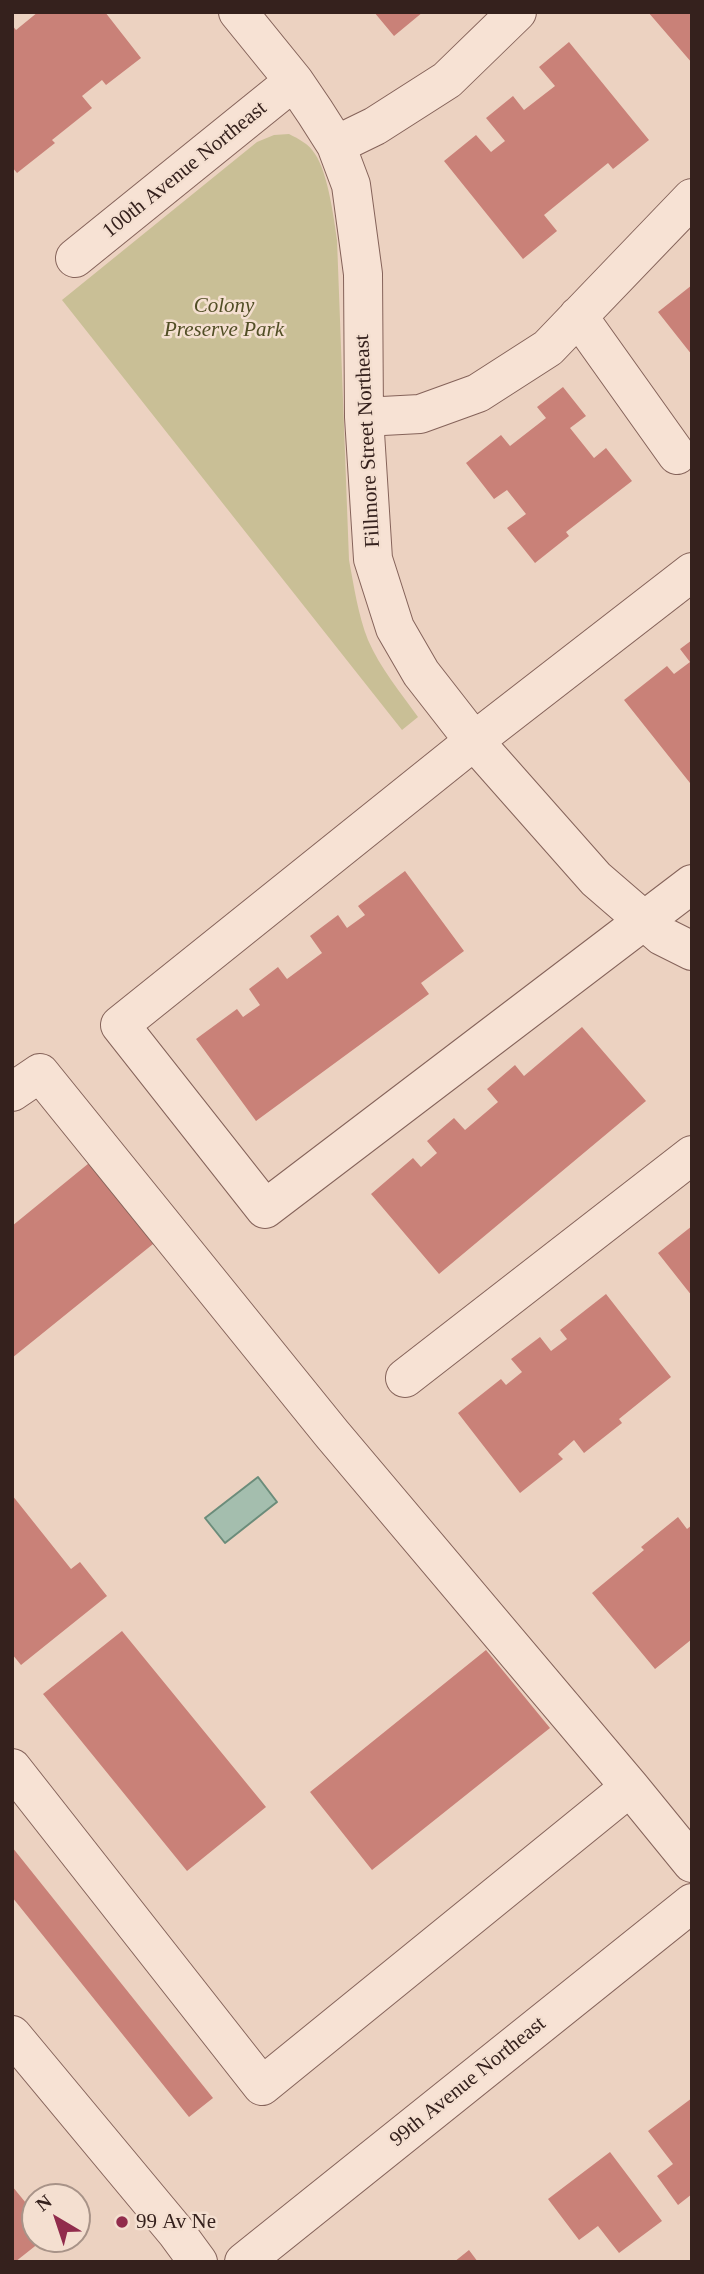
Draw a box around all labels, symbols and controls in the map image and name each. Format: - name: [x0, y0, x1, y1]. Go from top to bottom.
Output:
- street label: 100th Avenue Northeast: [98, 96, 272, 244]
- park label: Colony Preserve Park: [164, 293, 284, 343]
- street label: Fillmore Street Northeast: [350, 334, 386, 548]
- street label: 99th Avenue Northeast: [385, 2011, 551, 2153]
- north arrow: [21, 2183, 91, 2253]
- text: N: [32, 2190, 56, 2215]
- place label: 99 Av Ne: [136, 2209, 216, 2235]
- marker: 99 Av Ne: [114, 2214, 130, 2230]

